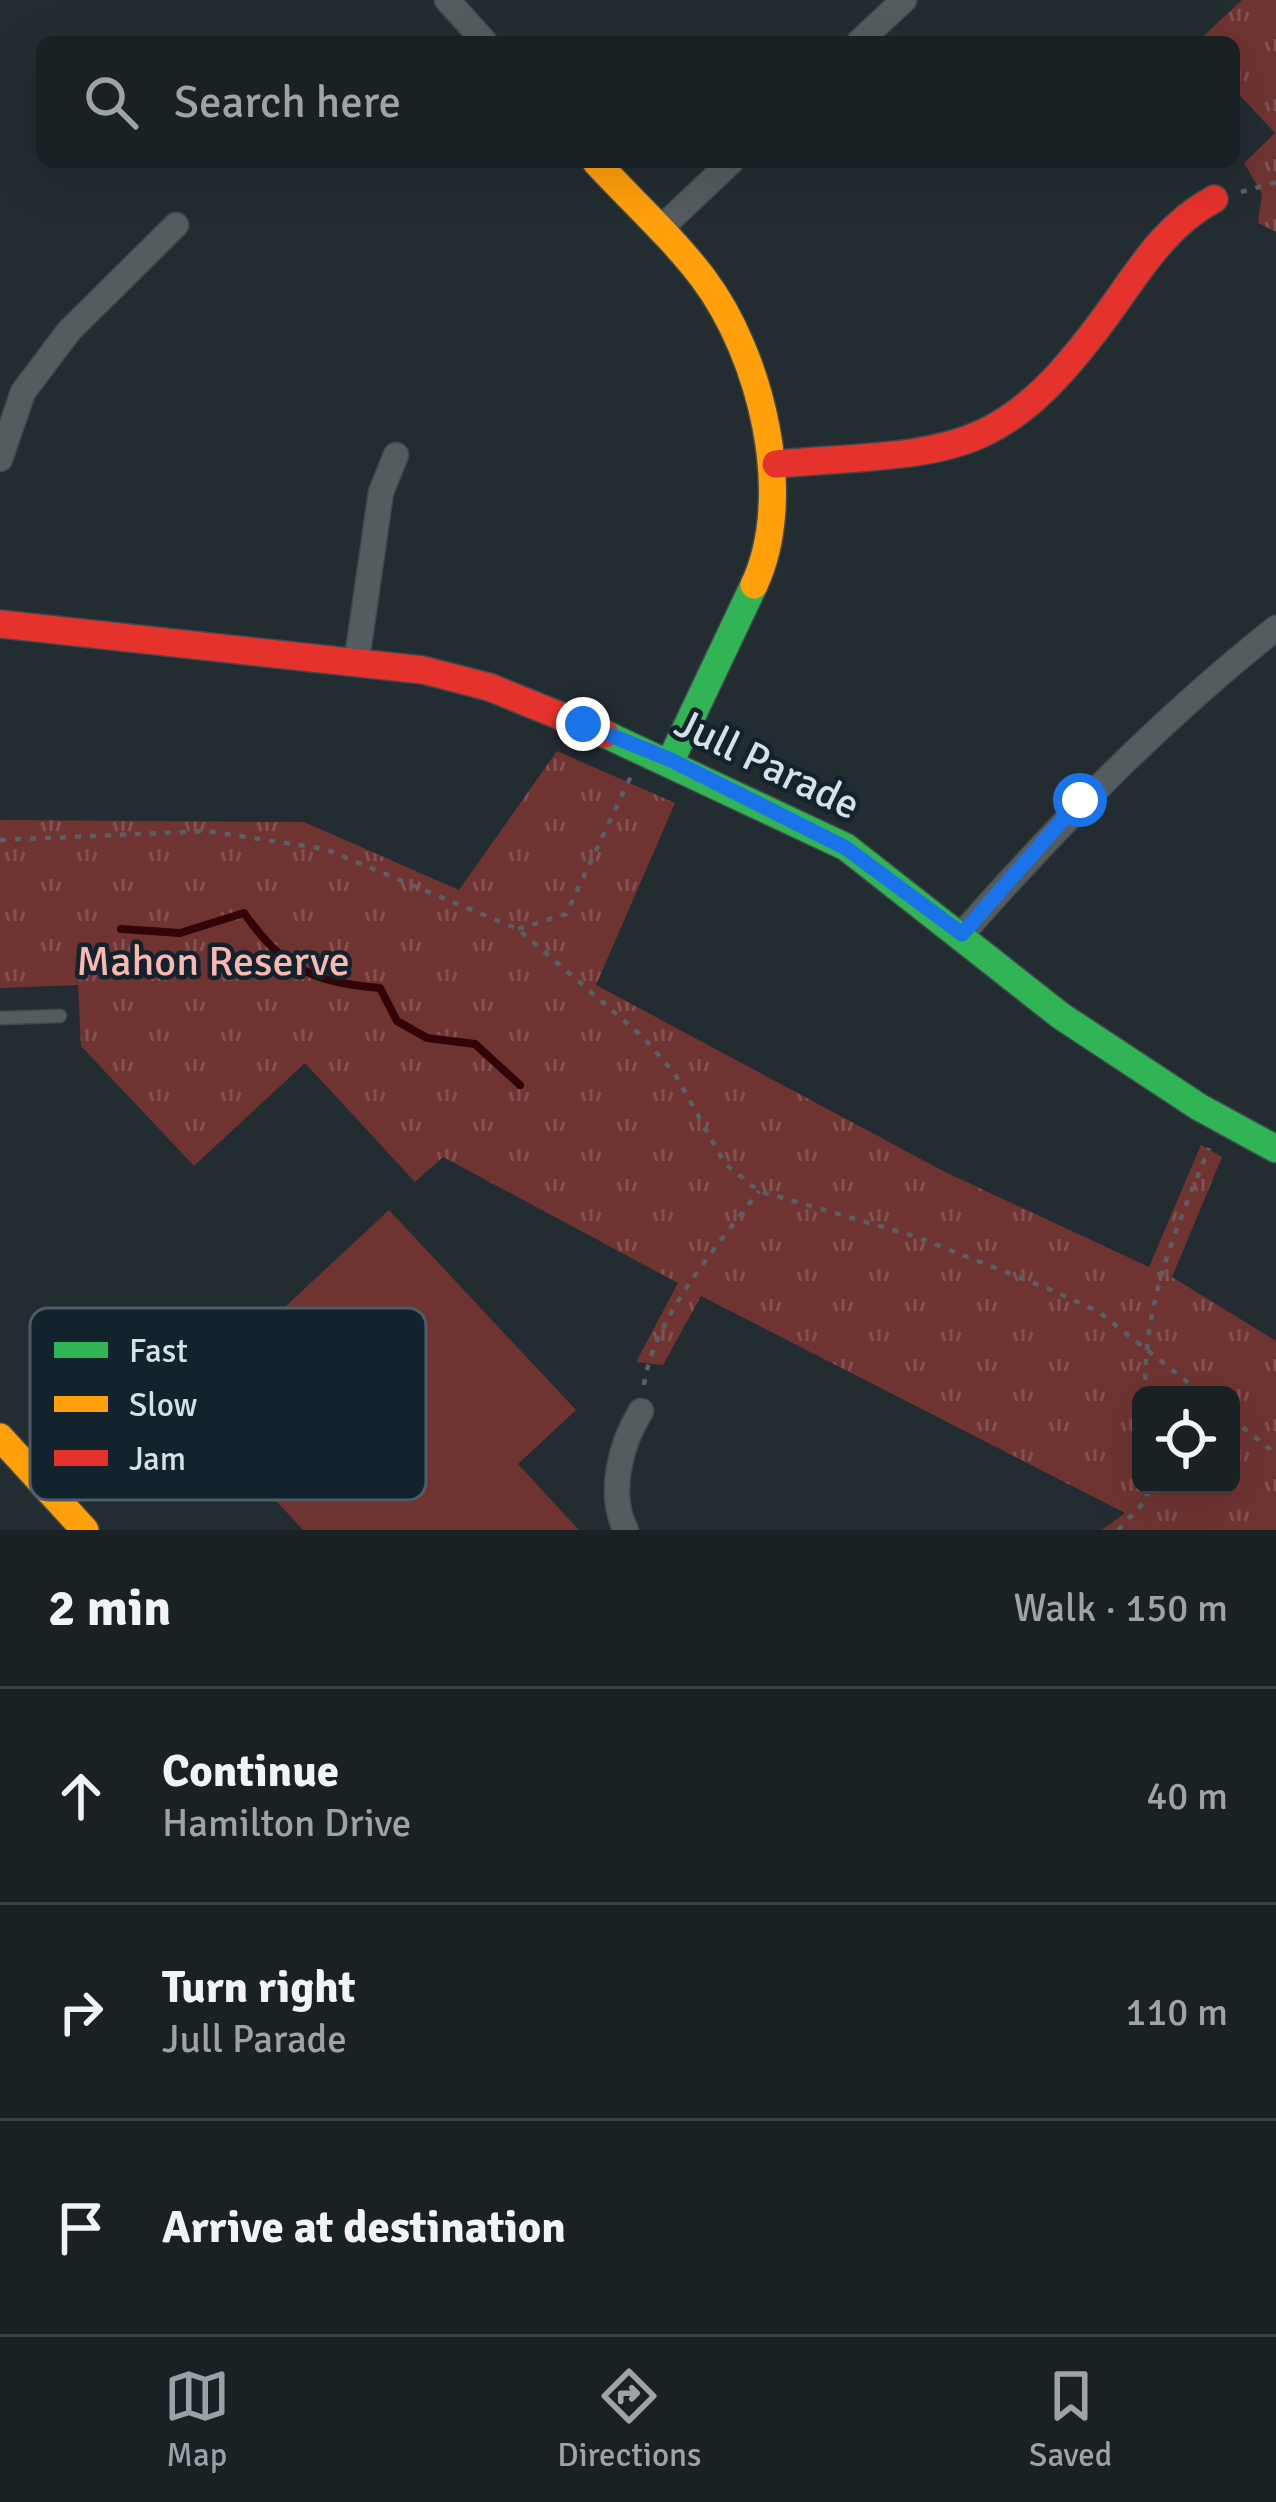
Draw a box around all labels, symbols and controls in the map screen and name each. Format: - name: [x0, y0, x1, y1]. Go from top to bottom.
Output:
- search box: [36, 36, 1240, 168]
- icon: search: [78, 69, 144, 135]
- text: Search here: [174, 75, 401, 130]
- route end: [556, 697, 610, 751]
- street label: Jull Parade: [667, 698, 868, 831]
- route start: [1053, 773, 1107, 827]
- park label: Mahon Reserve: [76, 936, 350, 987]
- legend: [30, 1308, 426, 1500]
- text: Fast: [129, 1331, 188, 1372]
- text: Slow: [129, 1385, 198, 1426]
- map controls: [1132, 1386, 1240, 1494]
- button: locate: [1132, 1386, 1240, 1494]
- text: Jam: [129, 1439, 186, 1480]
- text: 2 min: [48, 1577, 171, 1640]
- text: Walk · 150 m: [1014, 1584, 1228, 1632]
- text: Continue: [162, 1744, 339, 1799]
- icon: ahead: [48, 1763, 114, 1829]
- text: 40 m: [1146, 1772, 1228, 1820]
- text: Hamilton Drive: [162, 1799, 411, 1847]
- text: Turn right: [162, 1960, 356, 2015]
- icon: right: [48, 1979, 114, 2045]
- text: 110 m: [1125, 1988, 1228, 2036]
- text: Jull Parade: [162, 2015, 347, 2063]
- icon: arrive: [48, 2195, 114, 2261]
- text: Arrive at destination: [162, 2200, 566, 2255]
- tab: Map: [164, 2363, 230, 2476]
- tab: Directions: [557, 2363, 702, 2476]
- tab: Saved: [1029, 2363, 1112, 2476]

